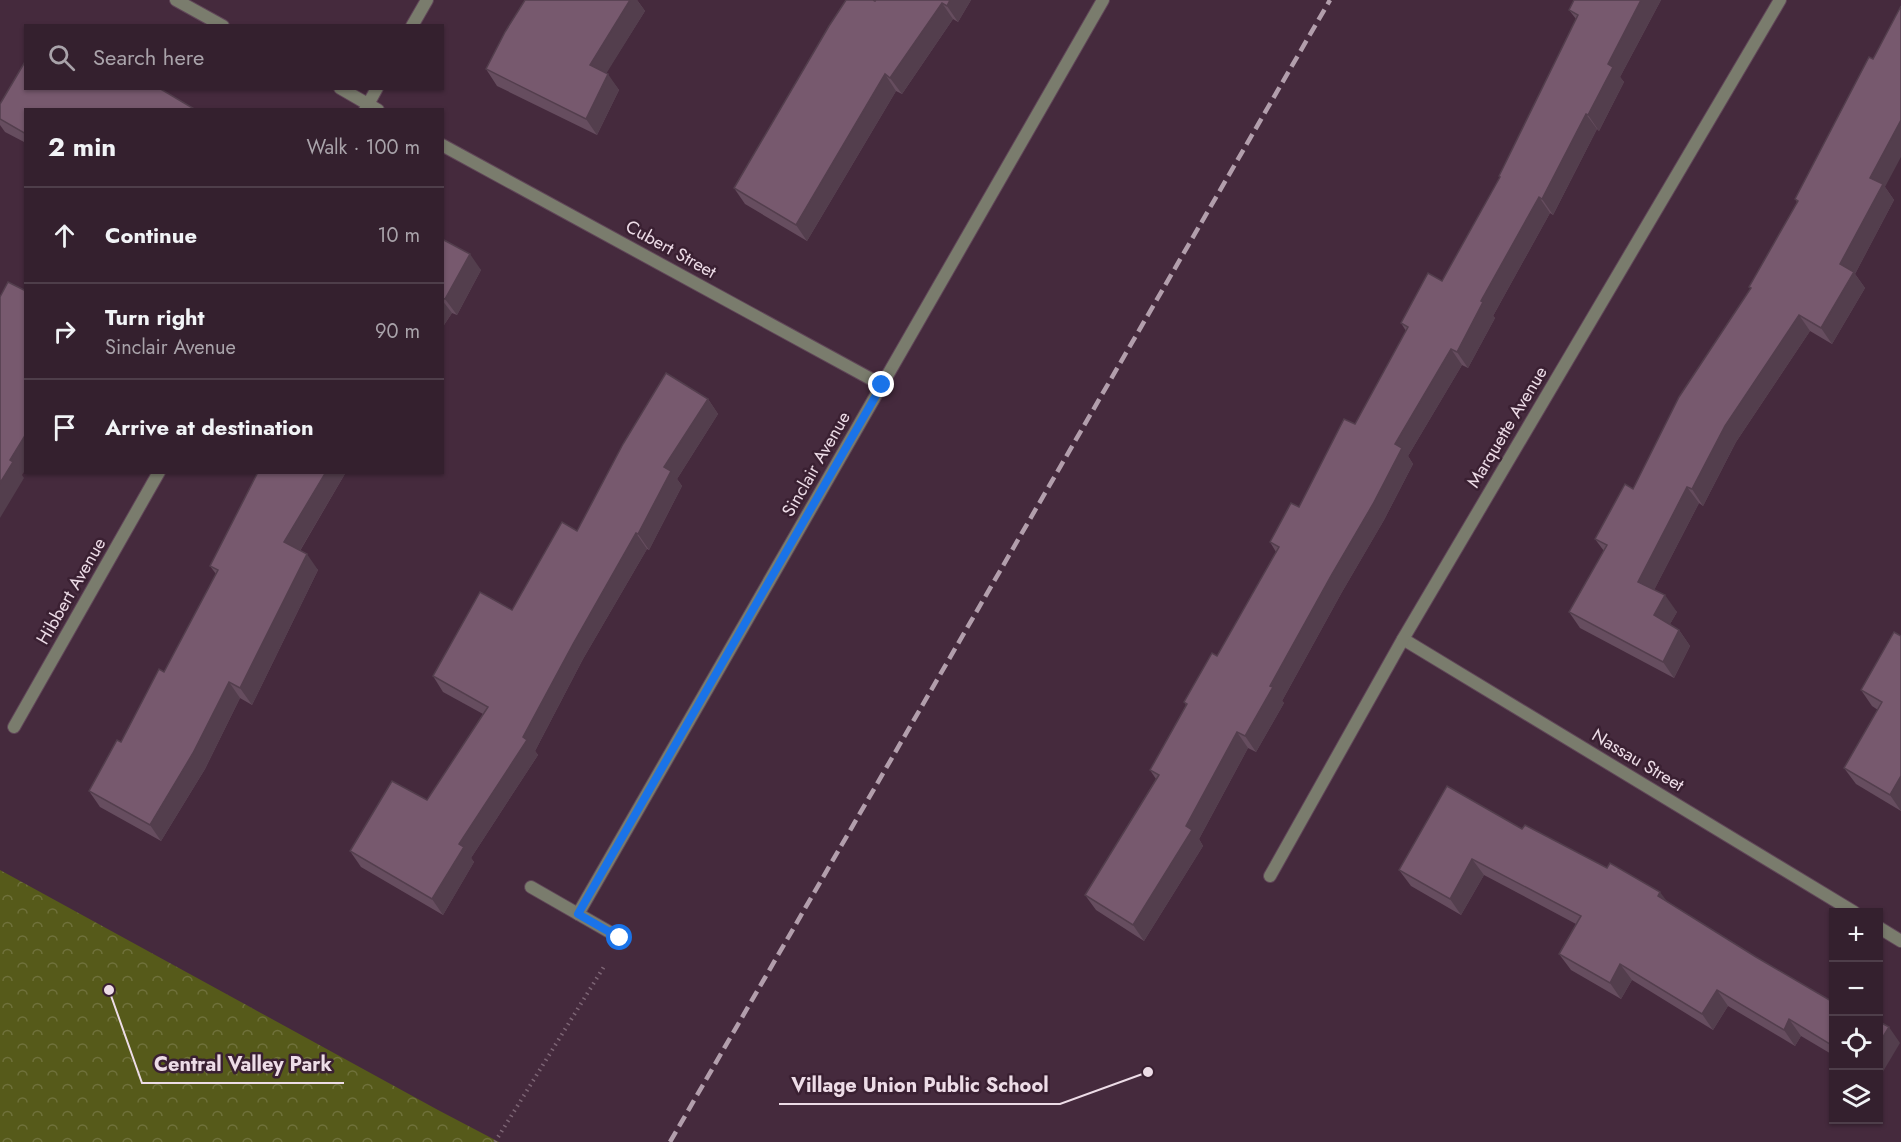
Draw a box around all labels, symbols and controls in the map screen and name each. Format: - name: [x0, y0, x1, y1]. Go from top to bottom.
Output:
- search box: [24, 24, 444, 90]
- icon: search: [45, 41, 78, 74]
- text: Search here: [93, 41, 204, 73]
- text: 2 min: [48, 128, 116, 166]
- text: Walk · 100 m: [307, 133, 420, 162]
- street label: Cubert Street: [621, 213, 722, 285]
- icon: ahead: [48, 219, 81, 252]
- text: Continue: [105, 219, 197, 251]
- text: 10 m: [377, 221, 420, 250]
- text: Turn right: [105, 301, 205, 333]
- icon: right: [48, 315, 81, 348]
- text: 90 m: [375, 317, 420, 346]
- text: Sinclair Avenue: [105, 333, 236, 362]
- street label: Marquette Avenue: [1460, 361, 1554, 493]
- route end: [868, 371, 894, 397]
- street label: Sinclair Avenue: [775, 407, 857, 521]
- icon: arrive: [48, 411, 81, 444]
- text: Arrive at destination: [105, 411, 314, 443]
- street label: Hibbert Avenue: [30, 533, 112, 649]
- street label: Nassau Street: [1587, 722, 1690, 798]
- map controls: [1829, 908, 1883, 1124]
- button: +: [1829, 908, 1883, 962]
- route start: [606, 924, 632, 950]
- button: −: [1829, 962, 1883, 1016]
- button: locate: [1829, 1016, 1883, 1070]
- callout: Central Valley Park: [142, 1045, 344, 1083]
- text: Central Valley Park: [154, 1050, 332, 1079]
- callout: Village Union Public School: [779, 1066, 1060, 1104]
- button: layers: [1829, 1070, 1883, 1124]
- text: Village Union Public School: [790, 1071, 1049, 1100]

